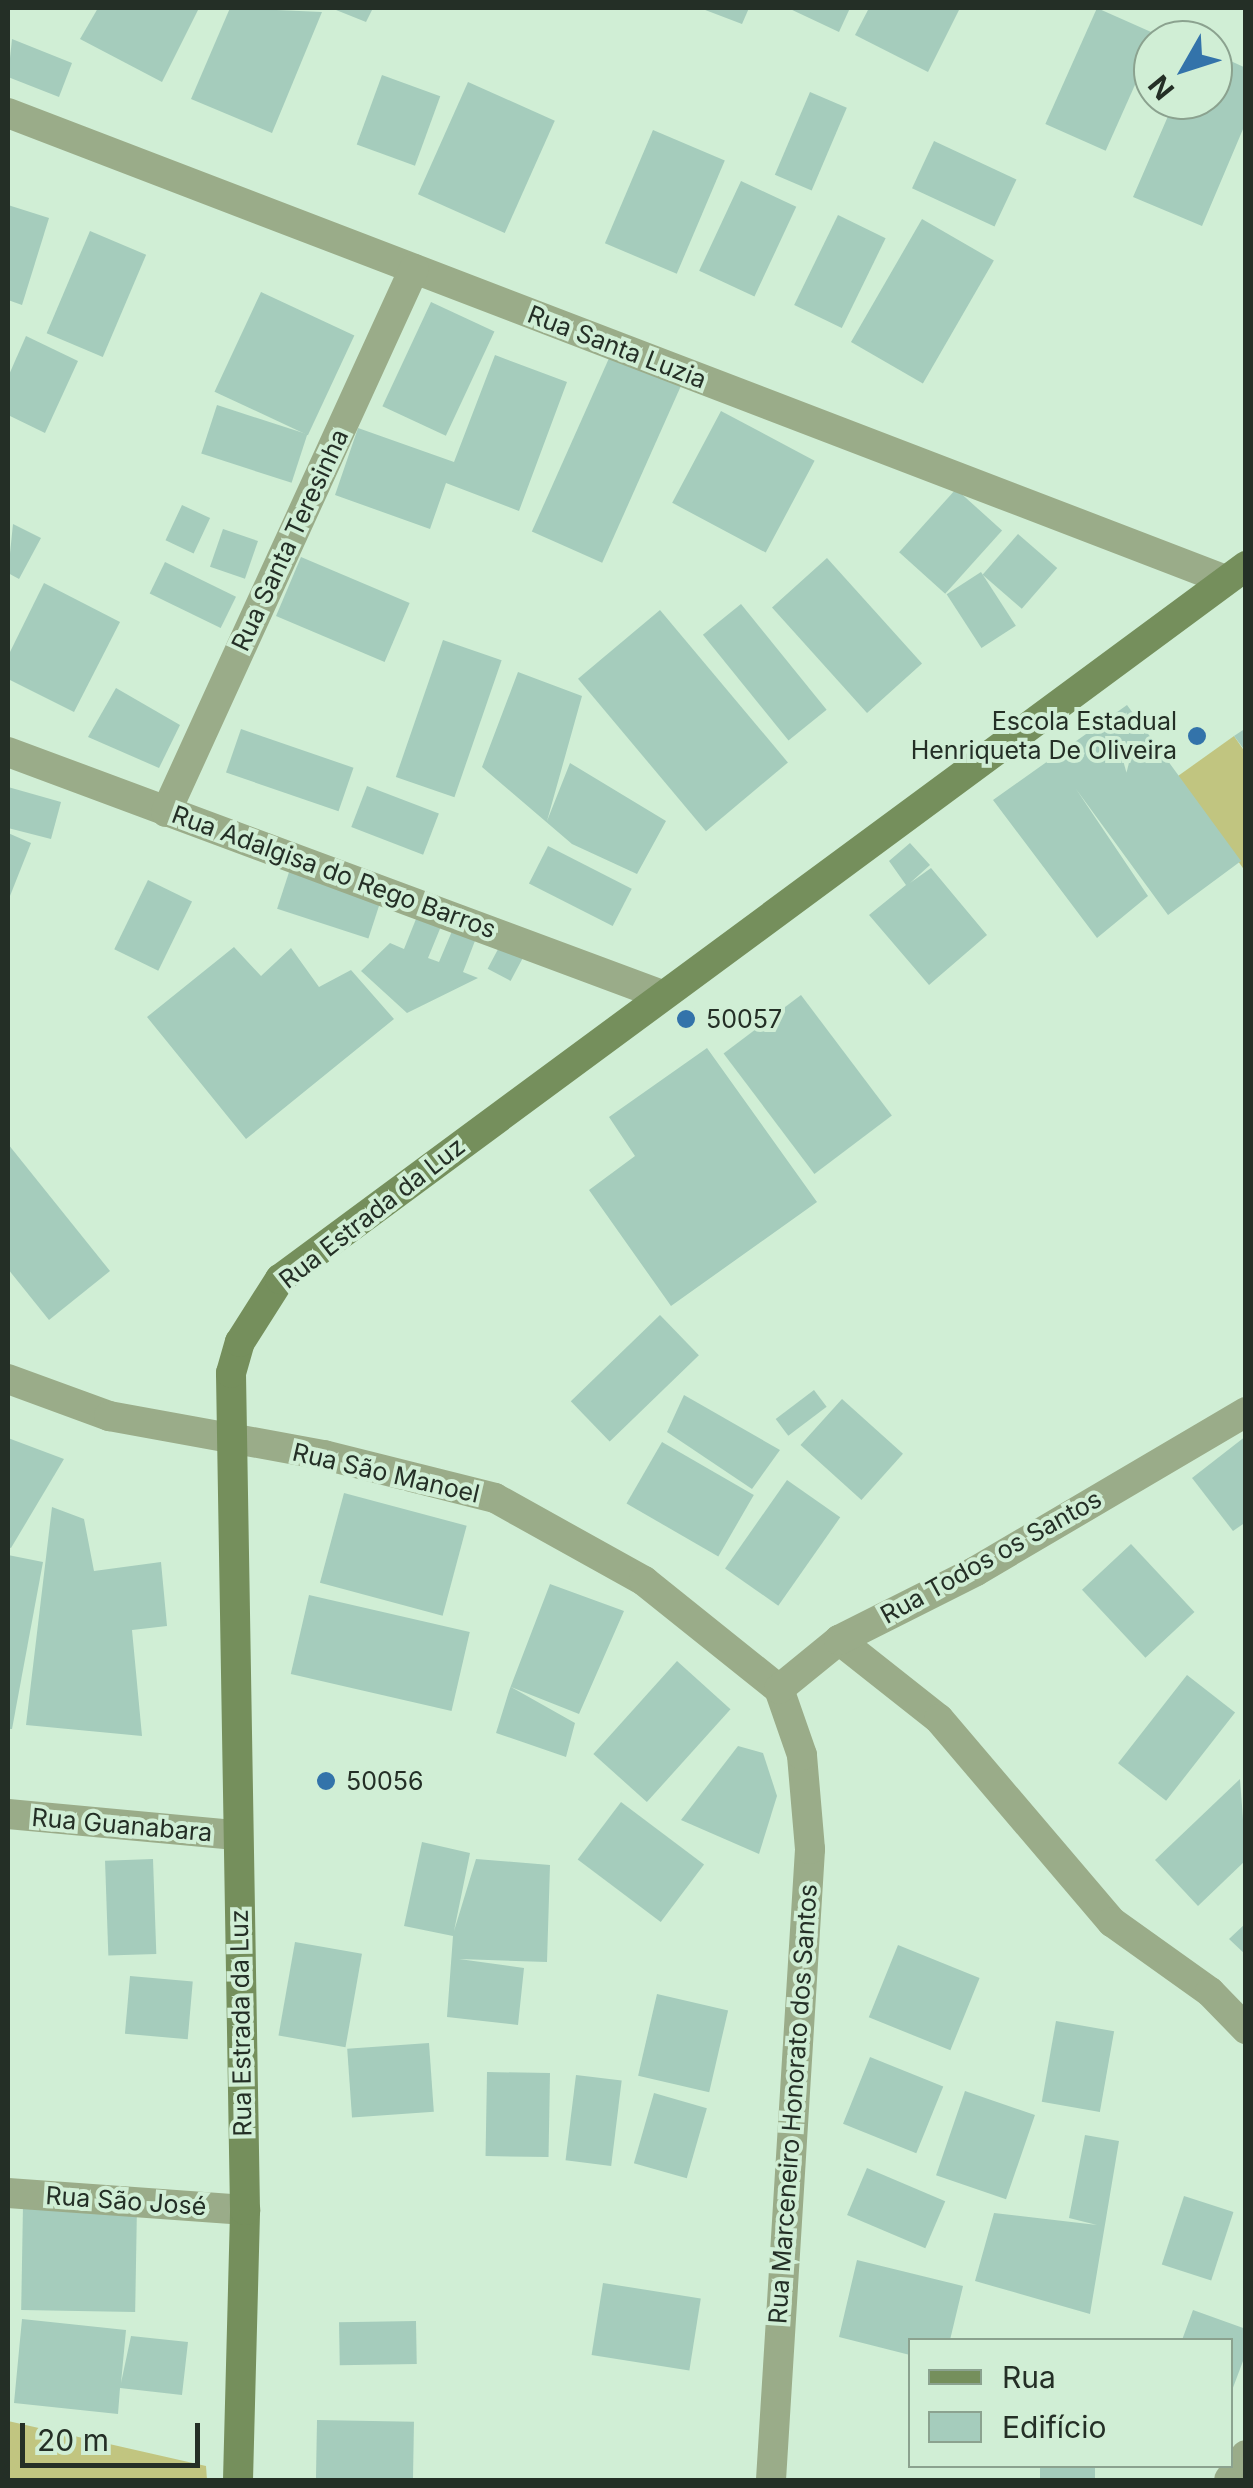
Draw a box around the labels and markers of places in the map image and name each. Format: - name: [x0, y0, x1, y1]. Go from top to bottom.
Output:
- place label: Escola Estadual Henriqueta De Oliveira: [911, 707, 1177, 766]
- marker: Escola Estadual Henriqueta De Oliveira: [1186, 725, 1208, 747]
- place label: 50057: [706, 1004, 782, 1034]
- marker: 50057: [675, 1008, 697, 1030]
- place label: 50056: [346, 1766, 423, 1796]
- marker: 50056: [315, 1770, 337, 1792]

